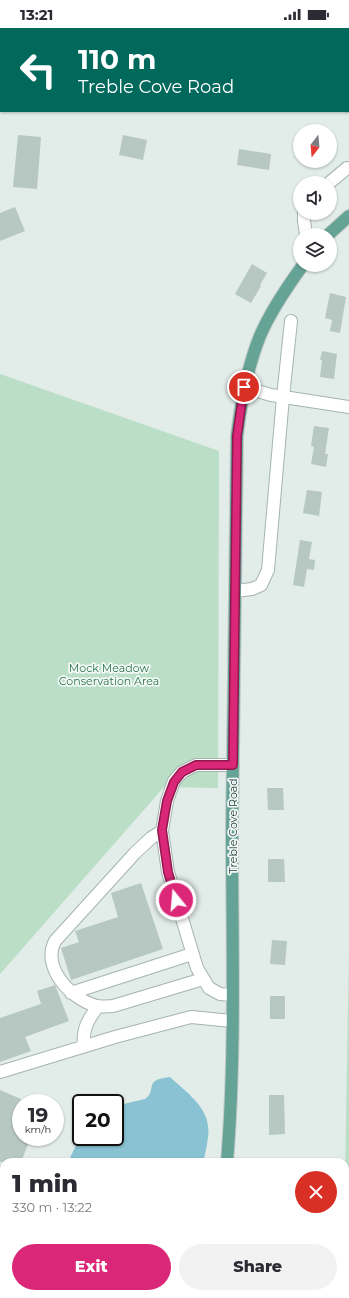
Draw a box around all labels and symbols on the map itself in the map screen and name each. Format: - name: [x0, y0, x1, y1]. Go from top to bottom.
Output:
- north arrow: [293, 124, 337, 168]
- pin: [227, 370, 261, 404]
- park label: Mock Meadow Conservation Area: [59, 661, 159, 688]
- street label: Treble Cove Road: [226, 778, 240, 874]
- position arrow: [155, 879, 197, 921]
- speed limit sign: 20: [72, 1094, 124, 1146]

